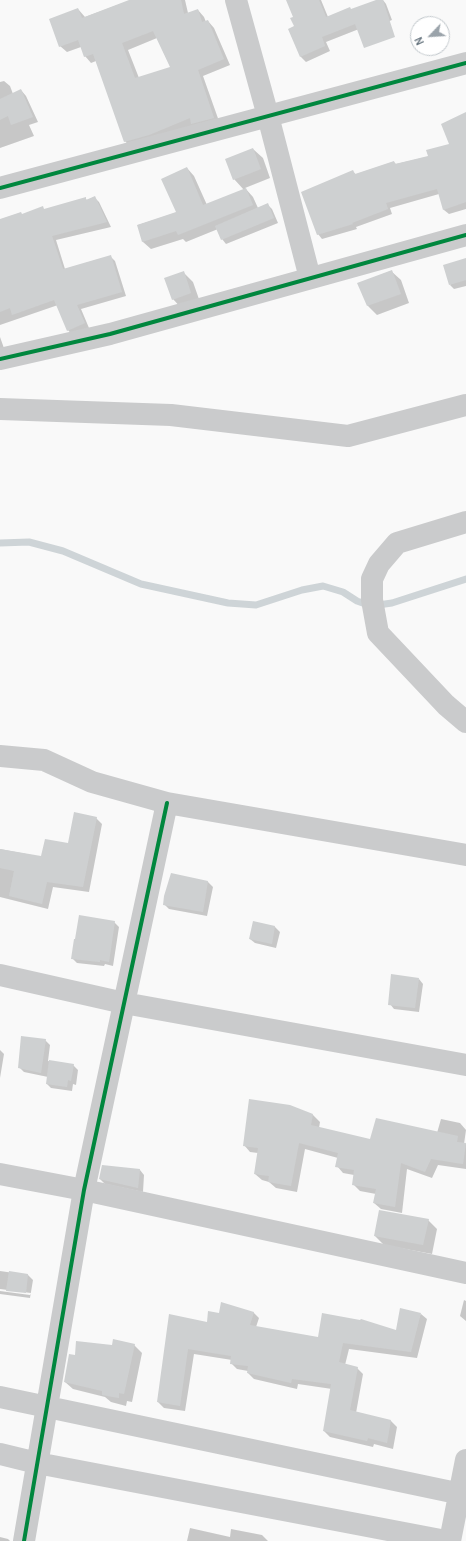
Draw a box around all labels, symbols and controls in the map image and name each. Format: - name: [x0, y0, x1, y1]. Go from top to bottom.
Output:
- north arrow: [410, 16, 450, 56]
- text: N: [412, 35, 427, 47]

